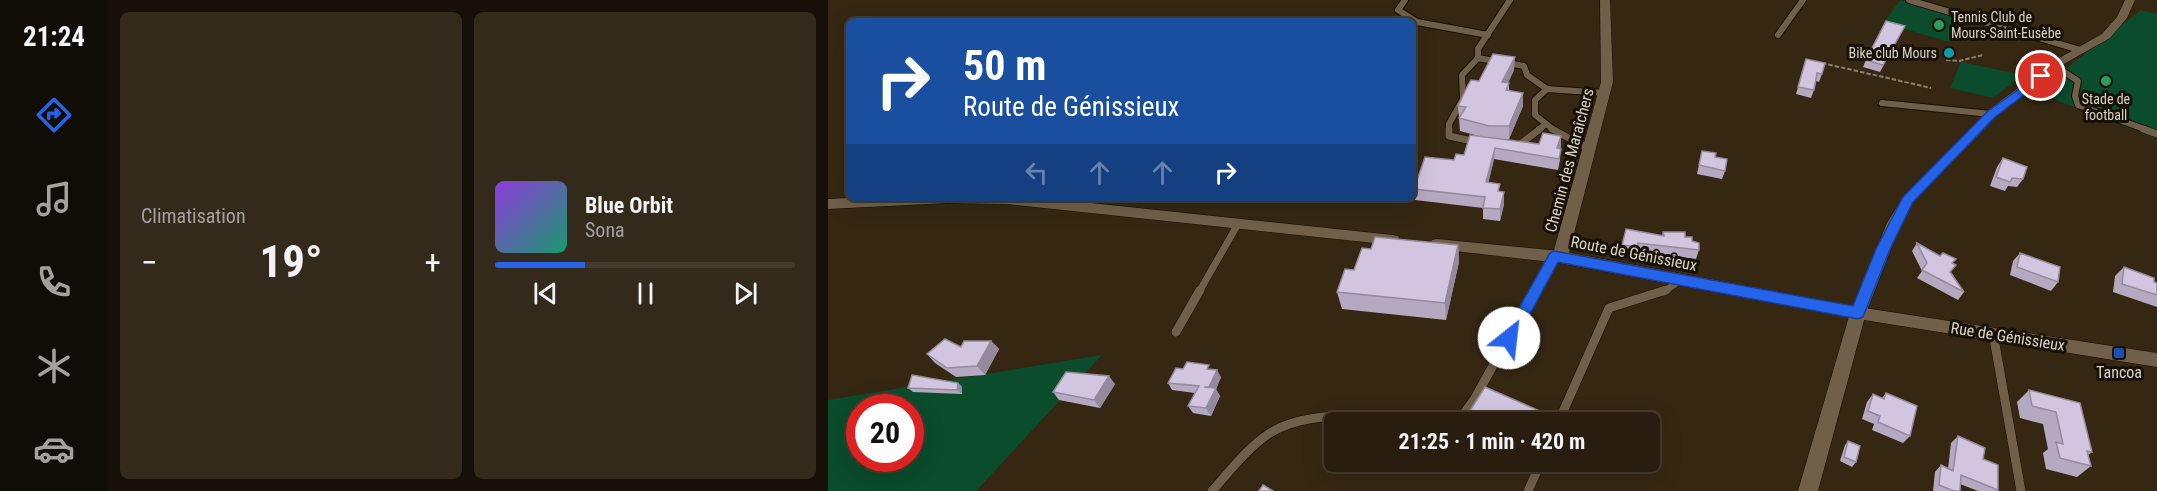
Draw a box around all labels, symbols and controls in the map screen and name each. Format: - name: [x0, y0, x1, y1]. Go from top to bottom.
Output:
- place label: Tennis Club de Mours-Saint-Eusèbe: [1951, 9, 2062, 41]
- marker: Tennis Club de Mours-Saint-Eusèbe: [1932, 18, 1946, 32]
- text: 21:24: [23, 21, 85, 53]
- text: 50 m: [963, 41, 1046, 90]
- icon: right: [864, 42, 942, 120]
- place label: Bike club Mours: [1849, 45, 1937, 61]
- marker: Bike club Mours: [1942, 46, 1956, 60]
- pin: [2015, 50, 2066, 101]
- icon: arrive: [2024, 59, 2057, 92]
- marker: Stade de football: [2099, 74, 2113, 88]
- street label: Chemin des Maraîchers: [1541, 86, 1598, 234]
- text: Route de Génissieux: [963, 91, 1179, 123]
- place label: Stade de football: [2082, 91, 2131, 123]
- icon: directions: [33, 94, 75, 136]
- icon: left: [1020, 156, 1053, 189]
- icon: ahead: [1083, 156, 1116, 189]
- icon: ahead: [1146, 156, 1179, 189]
- icon: right: [1209, 156, 1242, 189]
- icon: music: [33, 178, 75, 220]
- text: Blue Orbit: [585, 193, 673, 218]
- text: Climatisation: [141, 204, 246, 228]
- text: Sona: [585, 218, 625, 242]
- street label: Route de Génissieux: [1569, 232, 1699, 275]
- text: 19°: [260, 235, 323, 288]
- text: −: [141, 243, 158, 282]
- text: +: [425, 243, 441, 282]
- icon: phone: [33, 261, 75, 303]
- icon: previous: [529, 277, 562, 310]
- icon: pause: [629, 277, 662, 310]
- icon: next: [729, 277, 762, 310]
- position arrow: [1477, 306, 1541, 370]
- street label: Rue de Génissieux: [1949, 318, 2066, 355]
- icon: climate: [33, 345, 75, 387]
- marker: Tancoa: [2112, 346, 2126, 360]
- place label: Tancoa: [2096, 363, 2142, 382]
- speed limit sign: 20: [846, 394, 924, 472]
- icon: car: [33, 428, 75, 470]
- text: 21:25 · 1 min · 420 m: [1399, 429, 1585, 454]

